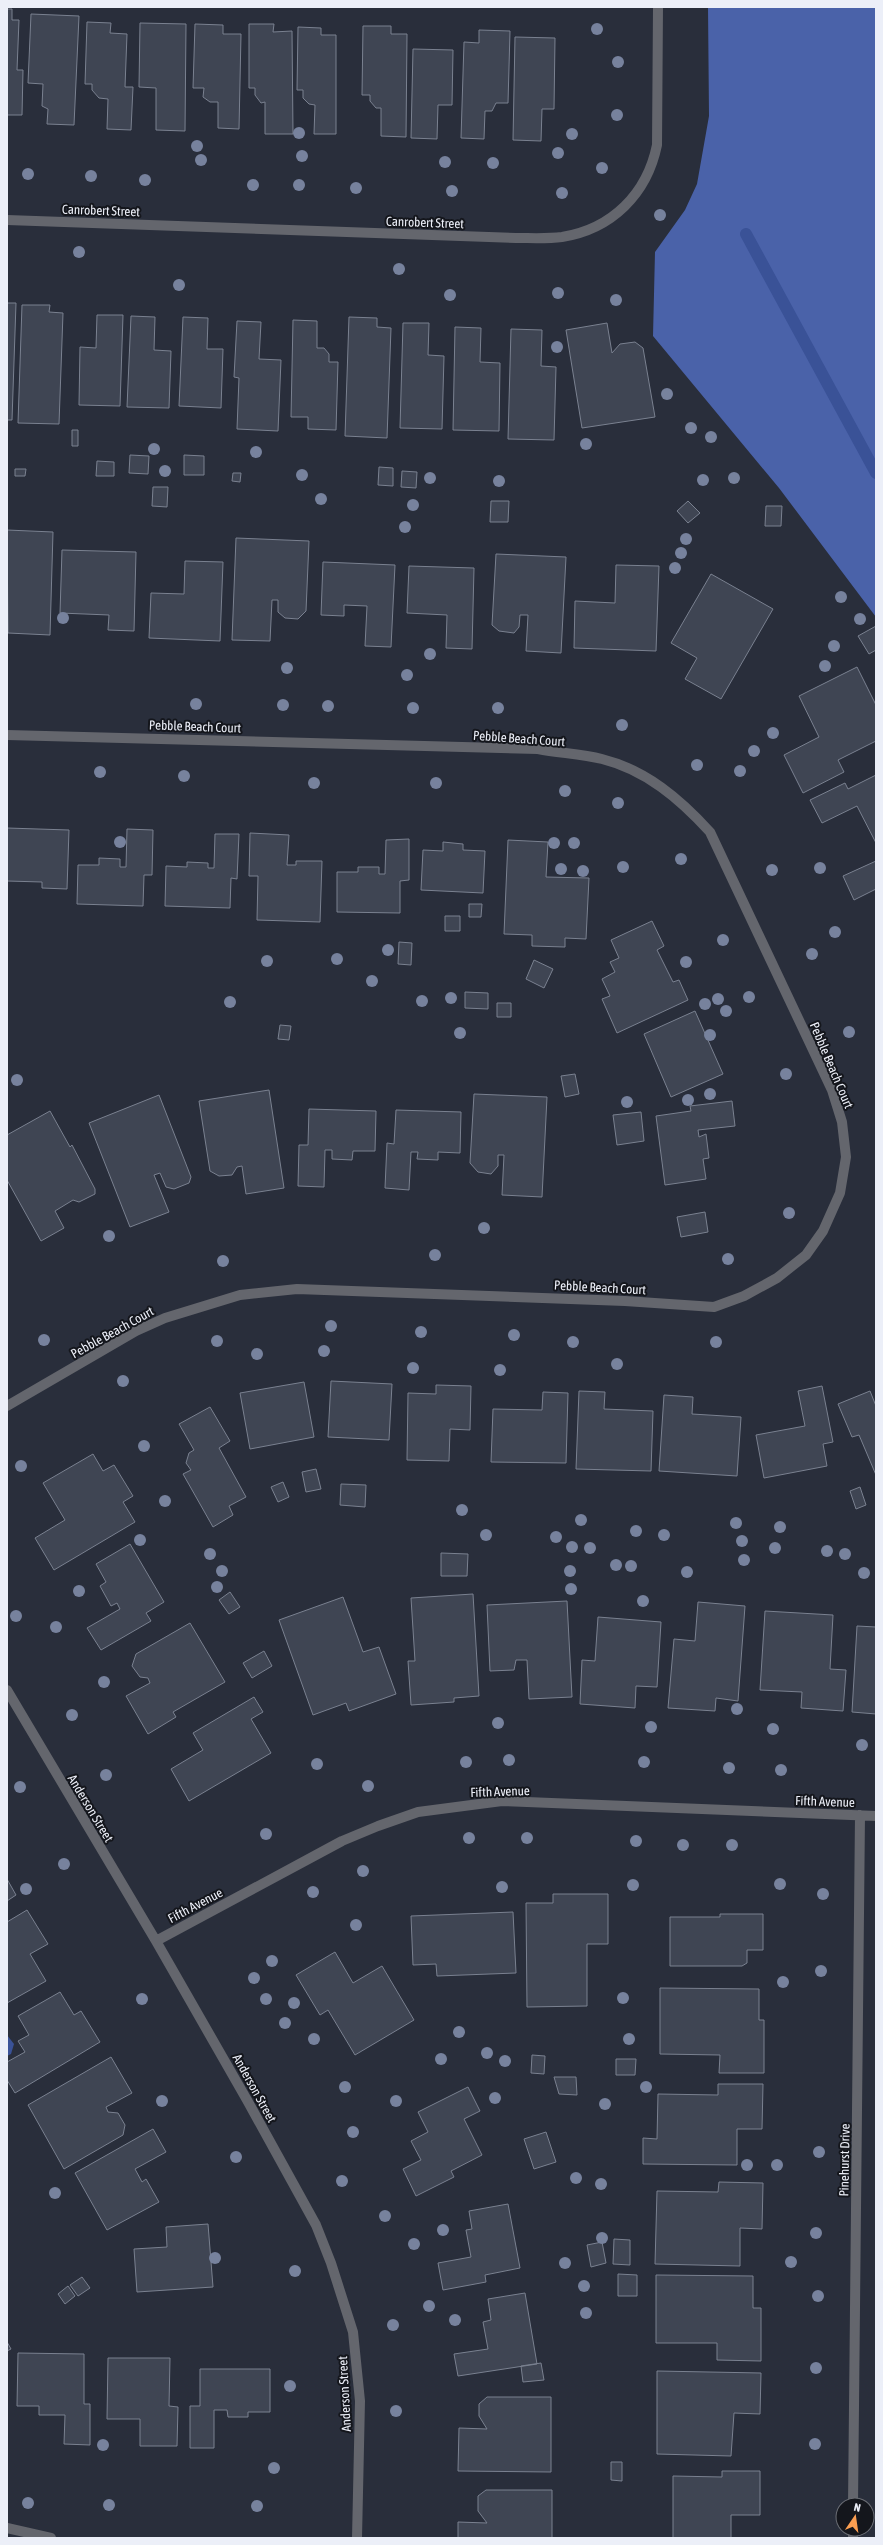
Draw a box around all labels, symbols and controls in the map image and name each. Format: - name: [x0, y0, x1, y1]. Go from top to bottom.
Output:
- street label: Canrobert Street: [62, 202, 140, 219]
- street label: Canrobert Street: [386, 214, 464, 231]
- street label: Pebble Beach Court: [149, 717, 242, 736]
- street label: Pebble Beach Court: [472, 728, 566, 749]
- street label: Pebble Beach Court: [807, 1020, 857, 1111]
- street label: Pebble Beach Court: [554, 1278, 647, 1297]
- street label: Pebble Beach Court: [68, 1303, 156, 1361]
- street label: Anderson Street: [65, 1772, 117, 1845]
- street label: Fifth Avenue: [470, 1783, 530, 1800]
- street label: Fifth Avenue: [795, 1793, 855, 1810]
- street label: Fifth Avenue: [165, 1885, 225, 1926]
- street label: Anderson Street: [230, 2051, 280, 2125]
- street label: Pinehurst Drive: [836, 2123, 853, 2197]
- street label: Anderson Street: [335, 2355, 354, 2432]
- north arrow: [835, 2497, 875, 2537]
- text: N: [853, 2501, 862, 2514]

